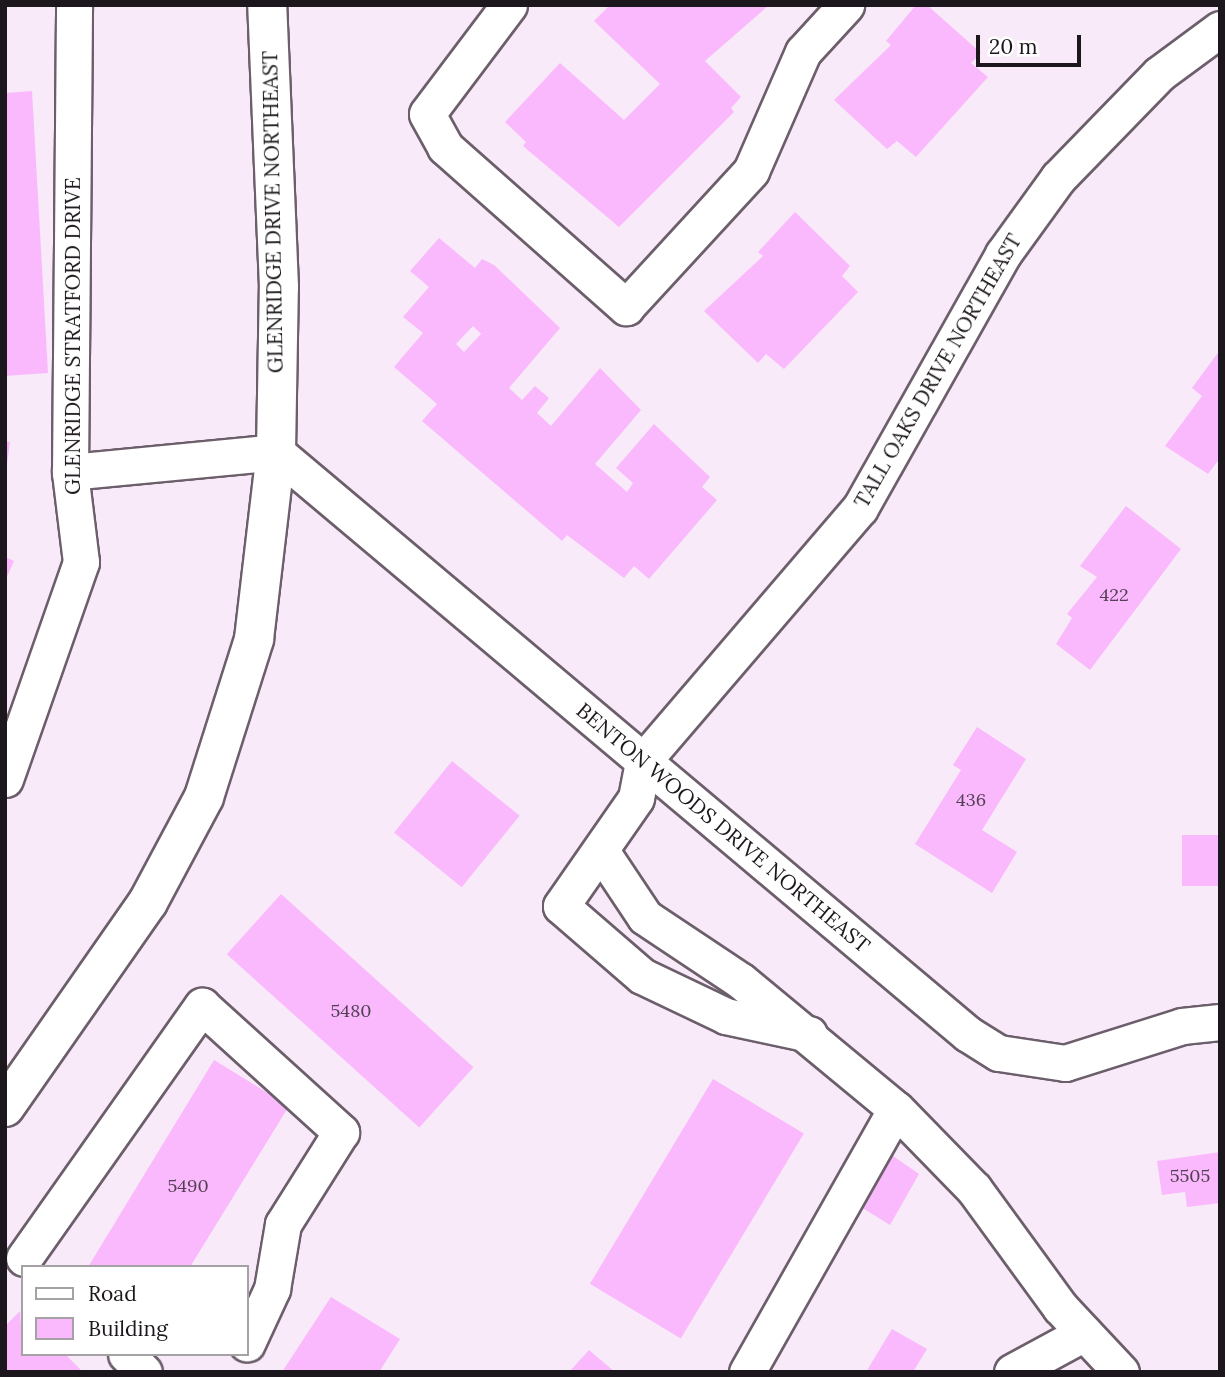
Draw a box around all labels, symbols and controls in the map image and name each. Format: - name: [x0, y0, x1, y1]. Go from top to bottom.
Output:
- scale bar: [980, 21, 1085, 65]
- text: 20 m: [989, 33, 1038, 60]
- street label: GLENRIDGE DRIVE NORTHEAST: [258, 51, 288, 373]
- street label: GLENRIDGE STRATFORD DRIVE: [60, 177, 86, 495]
- street label: TALL OAKS DRIVE NORTHEAST: [849, 230, 1027, 512]
- house number: 422: [1099, 584, 1129, 606]
- street label: BENTON WOODS DRIVE NORTHEAST: [571, 698, 875, 958]
- house number: 436: [956, 789, 986, 811]
- house number: 5480: [331, 1000, 371, 1022]
- house number: 5505: [1170, 1165, 1210, 1187]
- house number: 5490: [167, 1175, 209, 1197]
- legend: [21, 1265, 248, 1356]
- text: Road: [88, 1280, 137, 1307]
- text: Building: [88, 1315, 168, 1342]

